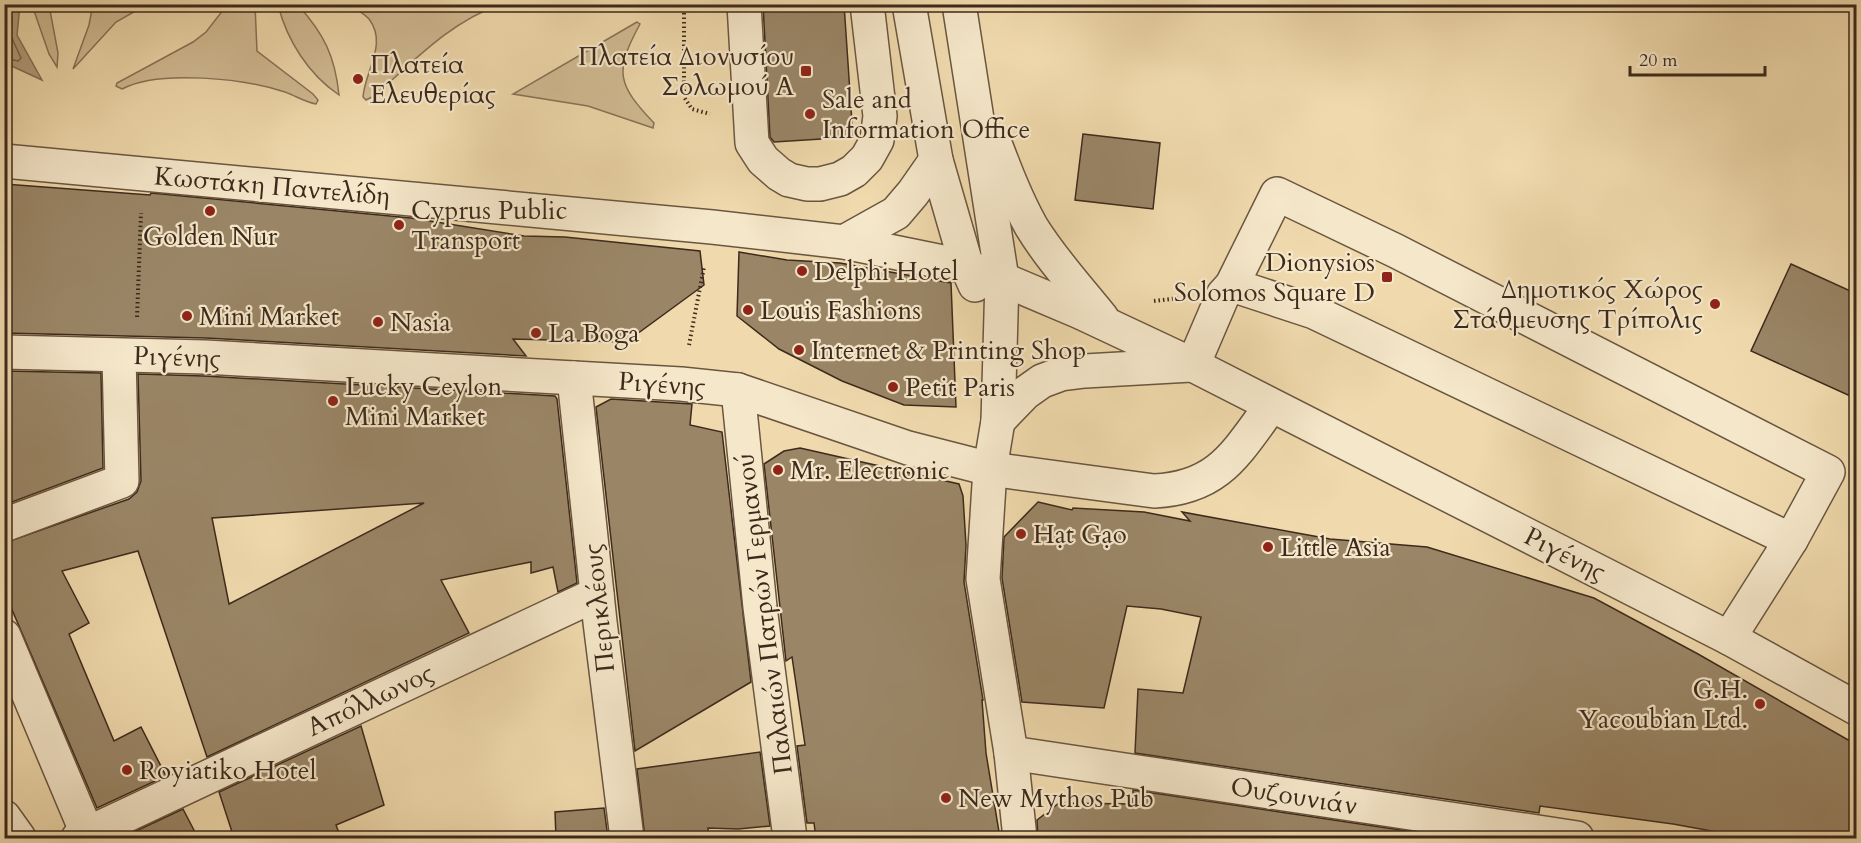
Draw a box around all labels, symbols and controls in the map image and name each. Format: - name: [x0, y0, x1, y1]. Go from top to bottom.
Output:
- place label: Πλατεία Διονυσίου Σολωμού Α: [578, 39, 794, 104]
- scale bar: [1630, 39, 1765, 77]
- place label: Πλατεία Ελευθερίας: [370, 47, 496, 112]
- text: 20 m: [1639, 48, 1678, 73]
- marker: Πλατεία Διονυσίου Σολωμού Α: [799, 64, 813, 78]
- marker: Πλατεία Ελευθερίας: [351, 72, 365, 86]
- place label: Sale and Information Office: [822, 82, 1030, 147]
- marker: Sale and Information Office: [803, 107, 817, 121]
- street label: Kωστάκη Παντελίδη: [153, 158, 391, 214]
- place label: Cyprus Public Transport: [411, 193, 567, 258]
- marker: Golden Nur: [203, 204, 217, 218]
- marker: Cyprus Public Transport: [392, 218, 406, 232]
- place label: Golden Nur: [143, 219, 278, 254]
- place label: Dionysios Solomos Square D: [1174, 245, 1375, 310]
- place label: Delphi Hotel: [814, 254, 959, 289]
- marker: Delphi Hotel: [795, 264, 809, 278]
- marker: Dionysios Solomos Square D: [1380, 270, 1394, 284]
- place label: Δημοτικός Χώρος Στάθμευσης Τρίπολις: [1452, 272, 1703, 337]
- place label: Louis Fashions: [760, 293, 921, 328]
- marker: Δημοτικός Χώρος Στάθμευσης Τρίπολις: [1708, 297, 1722, 311]
- place label: Mini Market: [199, 299, 339, 334]
- marker: Louis Fashions: [741, 303, 755, 317]
- place label: Nasia: [390, 305, 451, 340]
- marker: Mini Market: [180, 309, 194, 323]
- marker: Nasia: [371, 315, 385, 329]
- place label: La Boga: [548, 316, 639, 351]
- marker: La Boga: [529, 326, 543, 340]
- place label: Internet & Printing Shop: [811, 333, 1086, 368]
- street label: Ριγένης: [133, 338, 221, 376]
- marker: Internet & Printing Shop: [792, 343, 806, 357]
- street label: Ριγένης: [617, 363, 707, 405]
- place label: Lucky Ceylon Mini Market: [345, 369, 503, 434]
- place label: Petit Paris: [905, 370, 1015, 405]
- marker: Petit Paris: [886, 380, 900, 394]
- marker: Lucky Ceylon Mini Market: [326, 394, 340, 408]
- street label: Παλαιών Πατρών Γερμανού: [727, 452, 801, 776]
- place label: Mr. Electronic: [790, 453, 950, 488]
- marker: Mr. Electronic: [771, 463, 785, 477]
- place label: Hạt Gạo: [1033, 517, 1127, 552]
- street label: Ριγένης: [1518, 519, 1612, 589]
- marker: Hạt Gạo: [1014, 527, 1028, 541]
- place label: Little Asia: [1280, 530, 1391, 565]
- marker: Little Asia: [1261, 540, 1275, 554]
- street label: Περικλέους: [575, 542, 623, 674]
- street label: Απόλλωνος: [301, 655, 439, 745]
- place label: G.H. Yacoubian Ltd.: [1579, 672, 1748, 737]
- marker: G.H. Yacoubian Ltd.: [1753, 697, 1767, 711]
- place label: Royiatiko Hotel: [139, 753, 317, 788]
- marker: Royiatiko Hotel: [120, 763, 134, 777]
- street label: Ουζουνιάν: [1228, 769, 1360, 823]
- place label: New Mythos Pub: [958, 781, 1154, 816]
- marker: New Mythos Pub: [939, 791, 953, 805]

